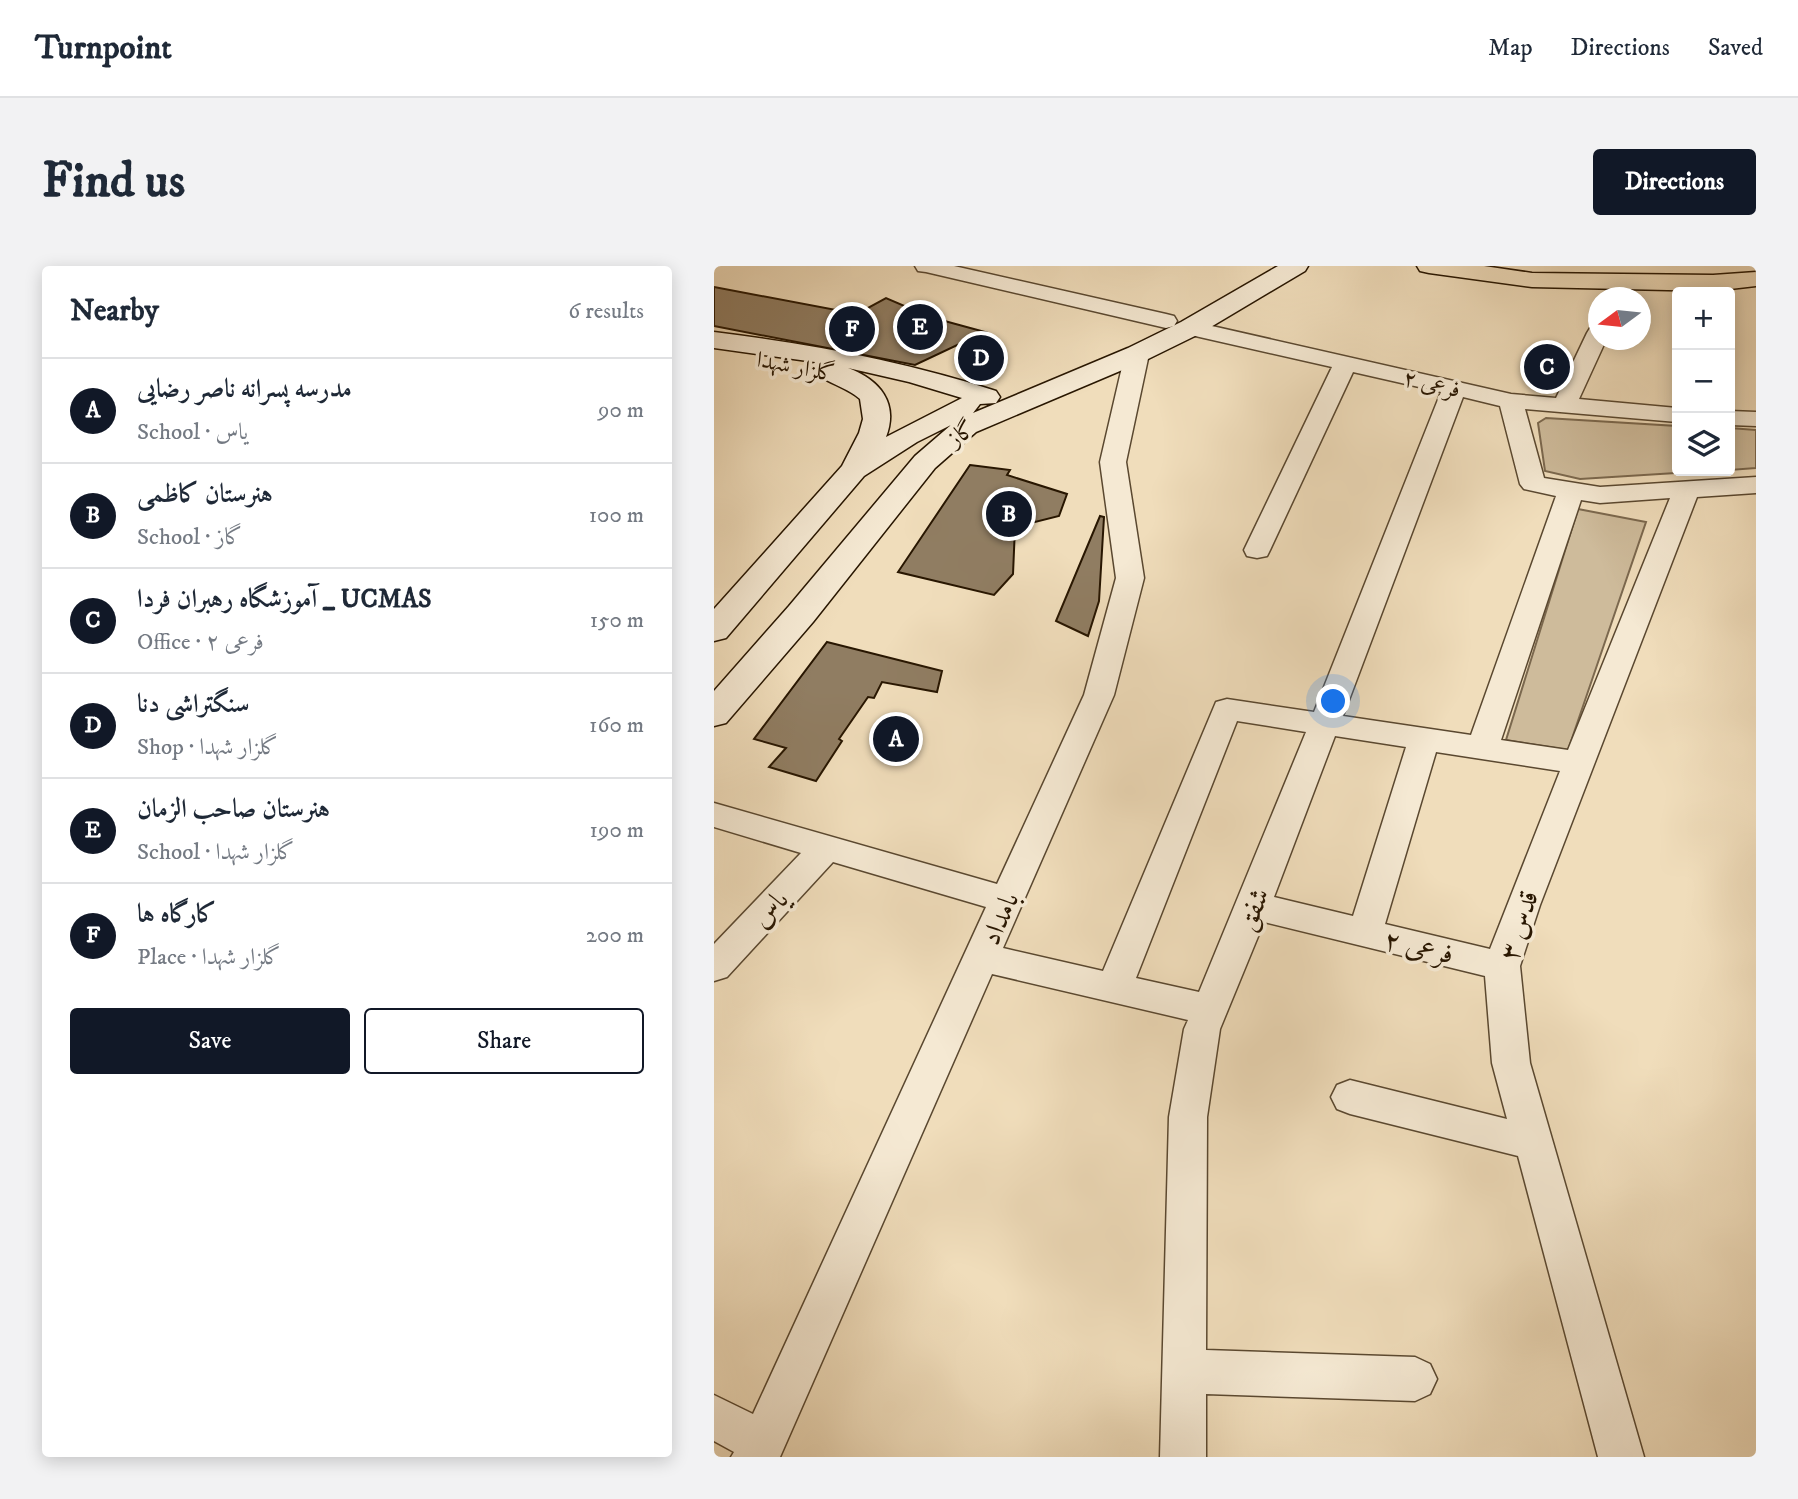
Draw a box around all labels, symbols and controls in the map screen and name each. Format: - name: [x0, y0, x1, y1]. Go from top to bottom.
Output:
- text: Turnpoint: [35, 28, 172, 69]
- text: Map: [1488, 33, 1533, 63]
- text: Directions: [1571, 33, 1670, 63]
- text: Saved: [1708, 33, 1763, 63]
- button: Directions: [1593, 149, 1756, 215]
- text: Find us: [42, 151, 185, 213]
- north arrow: [1588, 287, 1651, 350]
- map controls: [1672, 287, 1735, 476]
- button: +: [1672, 287, 1735, 350]
- text: Nearby: [70, 293, 159, 330]
- text: 6 results: [568, 297, 644, 326]
- pin: E: [897, 301, 943, 353]
- pin: F: [829, 303, 875, 355]
- pin: D: [958, 332, 1004, 384]
- pin: C: [1524, 341, 1570, 393]
- street label: گلزار شهدا: [754, 345, 838, 389]
- button: −: [1672, 350, 1735, 413]
- street label: فرعی ۲: [1400, 364, 1463, 405]
- text: مدرسه پسرانه ناصر رضایی: [137, 373, 352, 406]
- text: A: [86, 396, 100, 425]
- text: 90 m: [598, 396, 644, 425]
- button: layers: [1672, 413, 1735, 476]
- street label: گاز: [940, 414, 981, 455]
- text: School · یاس: [137, 418, 248, 447]
- text: هنرستان کاظمی: [137, 478, 273, 511]
- pin: B: [986, 488, 1032, 540]
- text: B: [86, 501, 100, 530]
- text: 100 m: [589, 501, 644, 530]
- text: School · گاز: [137, 523, 243, 552]
- text: آموزشگاه رهبران فردا _ UCMAS: [137, 583, 432, 616]
- text: C: [85, 606, 101, 635]
- text: 150 m: [590, 606, 644, 635]
- text: Office · فرعی ۲: [137, 628, 264, 657]
- your location: [1316, 684, 1350, 718]
- text: سنگتراشی دنا: [137, 688, 249, 721]
- text: D: [84, 711, 102, 740]
- text: 160 m: [589, 711, 644, 740]
- pin: A: [873, 713, 919, 765]
- text: Shop · گلزار شهدا: [137, 733, 278, 762]
- text: هنرستان صاحب الزمان: [137, 793, 330, 826]
- text: E: [85, 816, 101, 845]
- text: 190 m: [590, 816, 644, 845]
- text: School · گلزار شهدا: [137, 838, 295, 867]
- street label: یاس: [744, 881, 798, 935]
- street label: شفق: [1229, 883, 1278, 936]
- street label: قدس ۳: [1492, 886, 1547, 965]
- street label: بامداد: [973, 887, 1027, 951]
- text: کارگاه ها: [137, 898, 217, 931]
- text: F: [86, 921, 100, 950]
- text: 200 m: [586, 921, 644, 950]
- street label: فرعی ۲: [1380, 923, 1457, 972]
- text: Place · گلزار شهدا: [137, 943, 281, 972]
- button: Save: [70, 1008, 350, 1074]
- button: Share: [364, 1008, 644, 1074]

